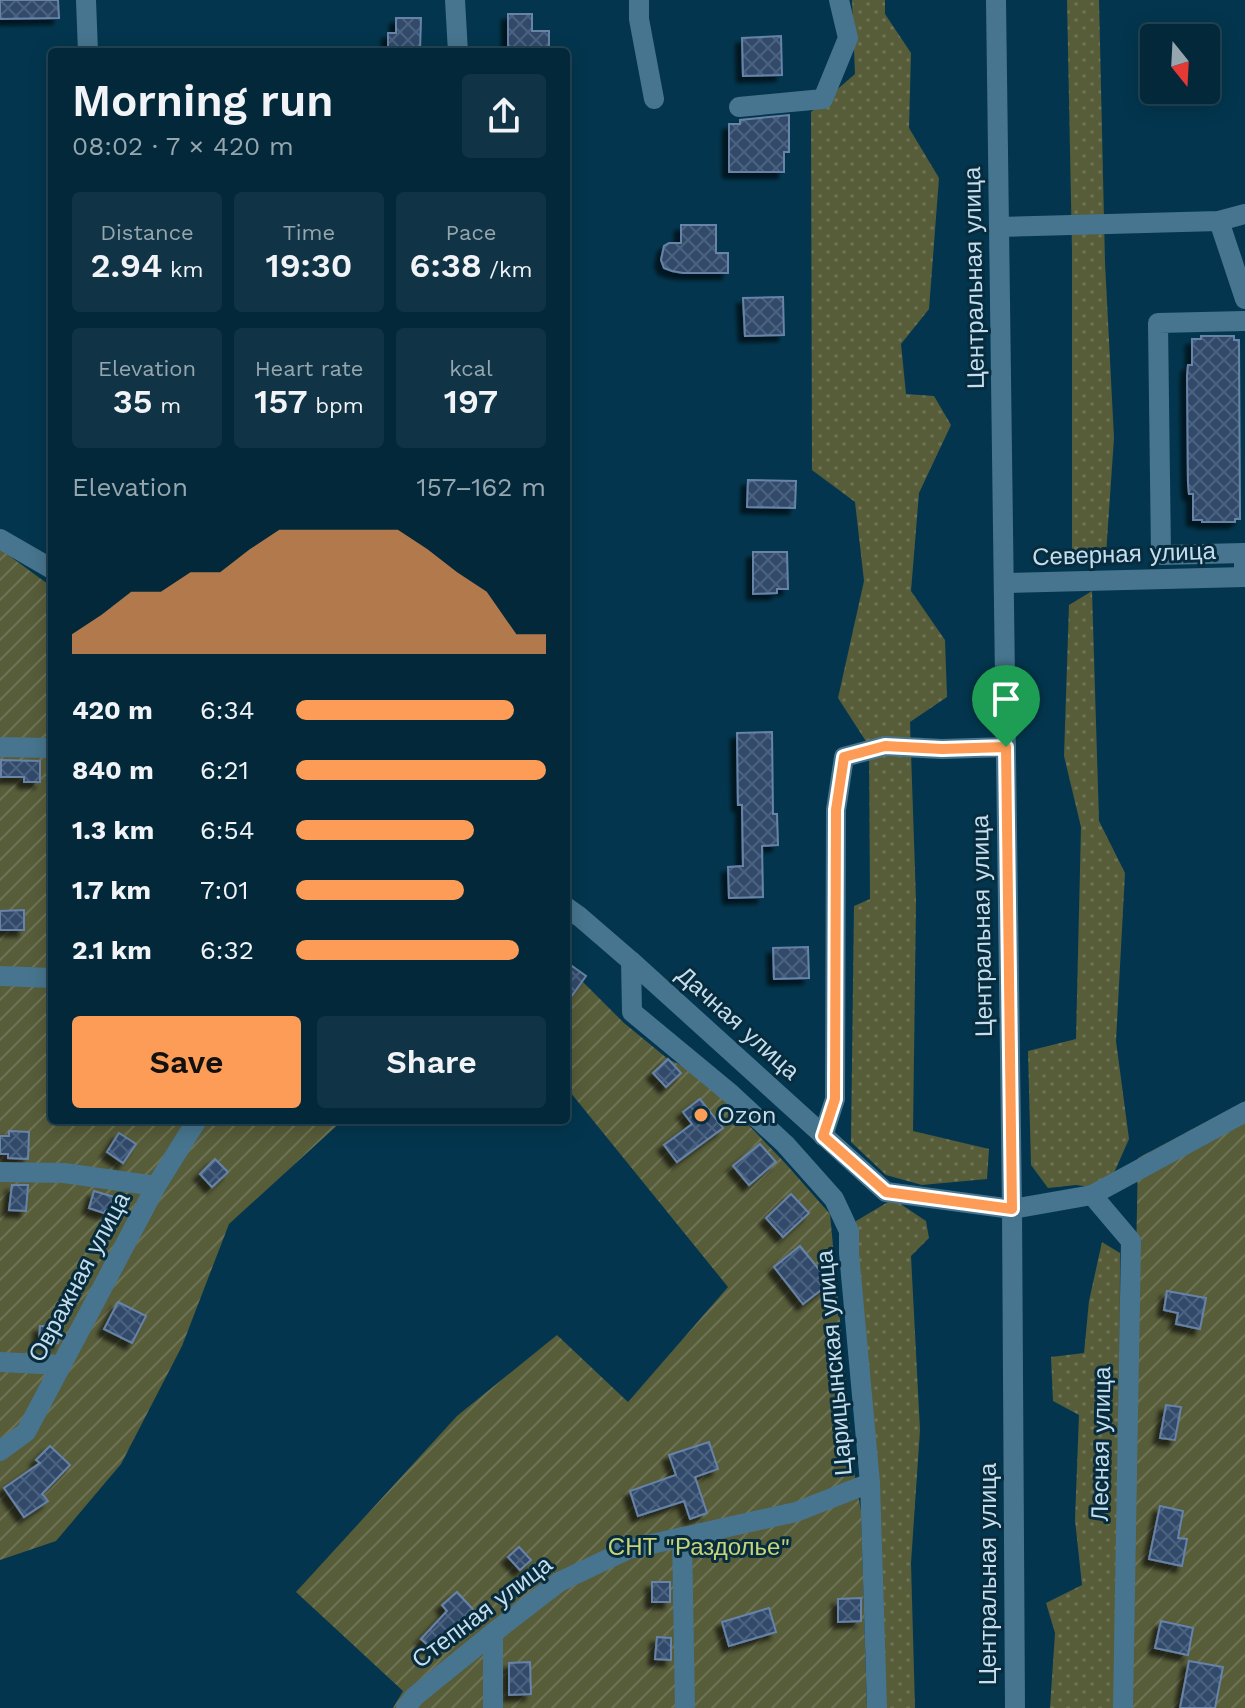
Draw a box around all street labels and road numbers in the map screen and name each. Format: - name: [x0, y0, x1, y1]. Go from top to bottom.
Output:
- street label: Центральная улица: [958, 166, 990, 389]
- street label: Северная улица: [1032, 537, 1217, 571]
- street label: Центральная улица: [966, 814, 998, 1037]
- street label: Дачная улица: [671, 961, 806, 1086]
- street label: Овражная улица: [23, 1187, 136, 1367]
- street label: Царицынская улица: [810, 1248, 858, 1477]
- street label: Лесная улица: [1086, 1366, 1116, 1522]
- street label: Центральная улица: [974, 1462, 1002, 1685]
- street label: Степная улица: [406, 1550, 558, 1674]

